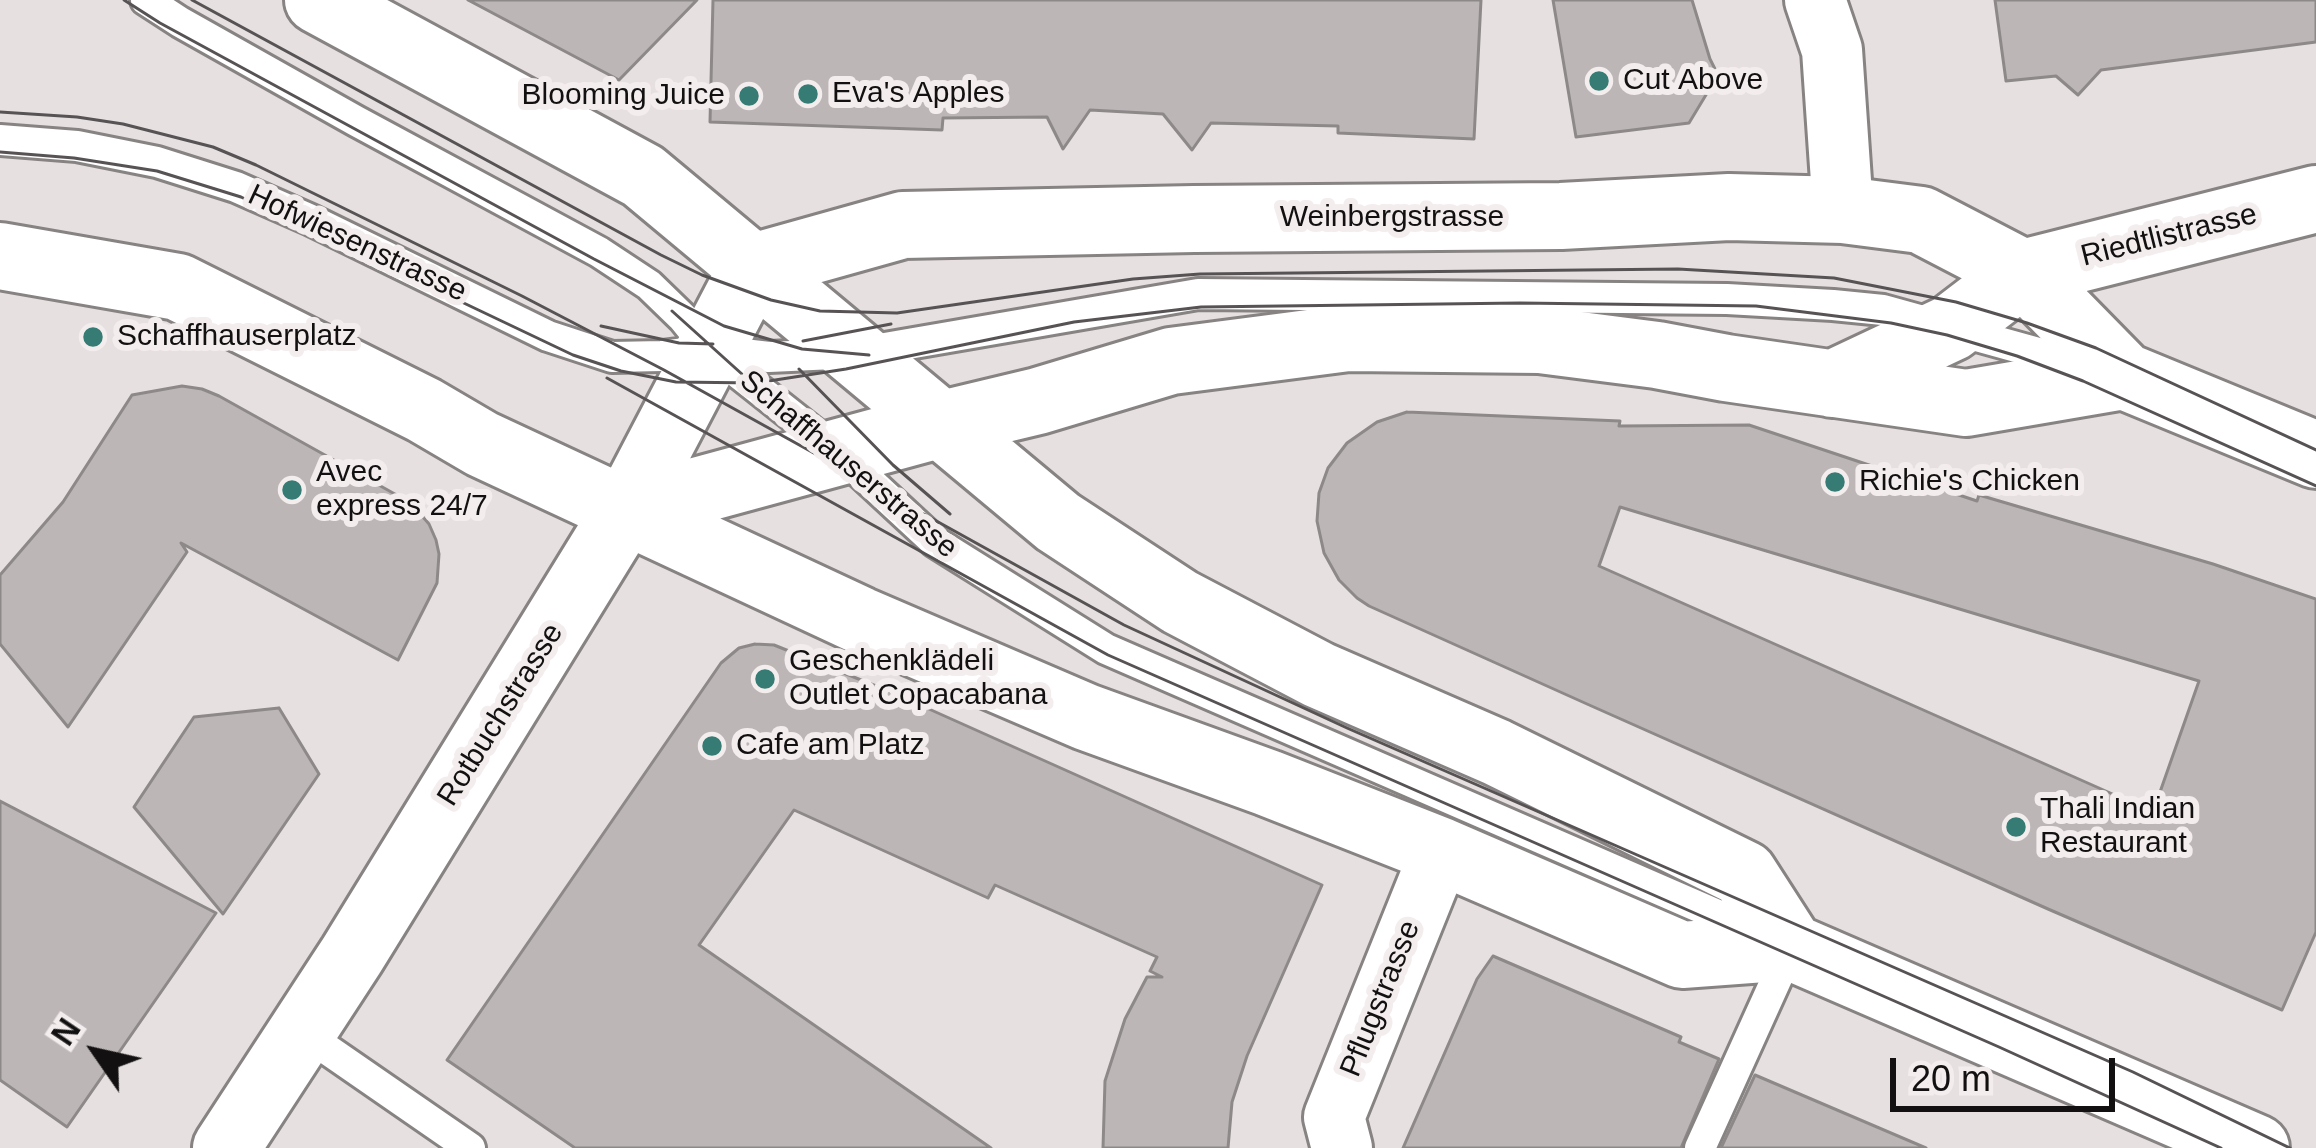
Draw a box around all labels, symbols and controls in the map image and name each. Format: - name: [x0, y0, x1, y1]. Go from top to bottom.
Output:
- place label: Cut Above: [1623, 63, 1763, 99]
- marker: Cut Above: [1586, 68, 1612, 94]
- place label: Eva's Apples: [832, 76, 1004, 112]
- place label: Blooming Juice: [522, 78, 725, 114]
- marker: Eva's Apples: [795, 81, 821, 107]
- marker: Blooming Juice: [736, 83, 762, 109]
- street label: Hofwiesenstrasse: [242, 178, 472, 310]
- street label: Riedtlistrasse: [2077, 197, 2261, 275]
- street label: Weinbergstrasse: [1280, 200, 1504, 236]
- place label: Schaffhauserplatz: [117, 319, 357, 355]
- marker: Schaffhauserplatz: [80, 324, 106, 350]
- street label: Schaffhauserstrasse: [732, 363, 964, 567]
- place label: Avec express 24/7: [316, 455, 488, 526]
- place label: Richie's Chicken: [1859, 464, 2080, 500]
- marker: Richie's Chicken: [1822, 469, 1848, 495]
- marker: Avec express 24/7: [279, 477, 305, 503]
- street label: Rotbuchstrasse: [431, 617, 571, 813]
- place label: Geschenklädeli Outlet Copacabana: [789, 644, 1048, 714]
- marker: Geschenklädeli Outlet Copacabana: [752, 666, 778, 692]
- place label: Cafe am Platz: [736, 728, 924, 764]
- marker: Cafe am Platz: [699, 733, 725, 759]
- place label: Thali Indian Restaurant: [2040, 792, 2195, 862]
- marker: Thali Indian Restaurant: [2003, 814, 2029, 840]
- street label: Pflugstrasse: [1333, 916, 1429, 1082]
- north arrow: [36, 992, 156, 1112]
- text: N: [44, 1011, 88, 1052]
- scale bar: [1896, 1034, 2121, 1108]
- text: 20 m: [1911, 1058, 1991, 1099]

